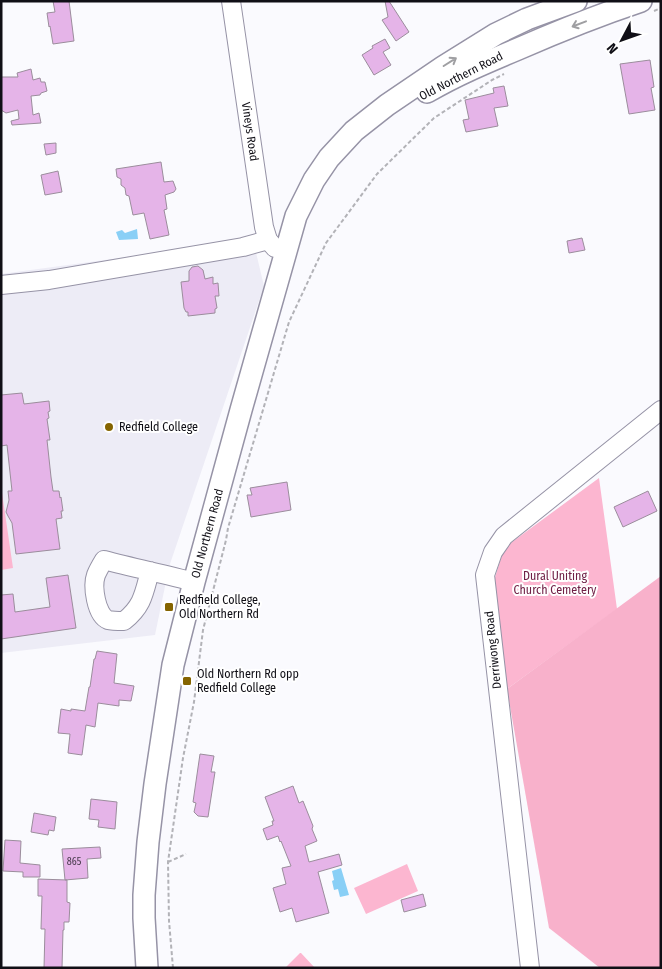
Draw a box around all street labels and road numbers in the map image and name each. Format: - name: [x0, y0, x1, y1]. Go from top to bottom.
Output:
- street label: Old Northern Road: [417, 49, 505, 103]
- street label: Vineys Road: [239, 101, 261, 162]
- street label: Old Northern Road: [188, 487, 226, 580]
- street label: Derriwong Road: [482, 610, 504, 690]

